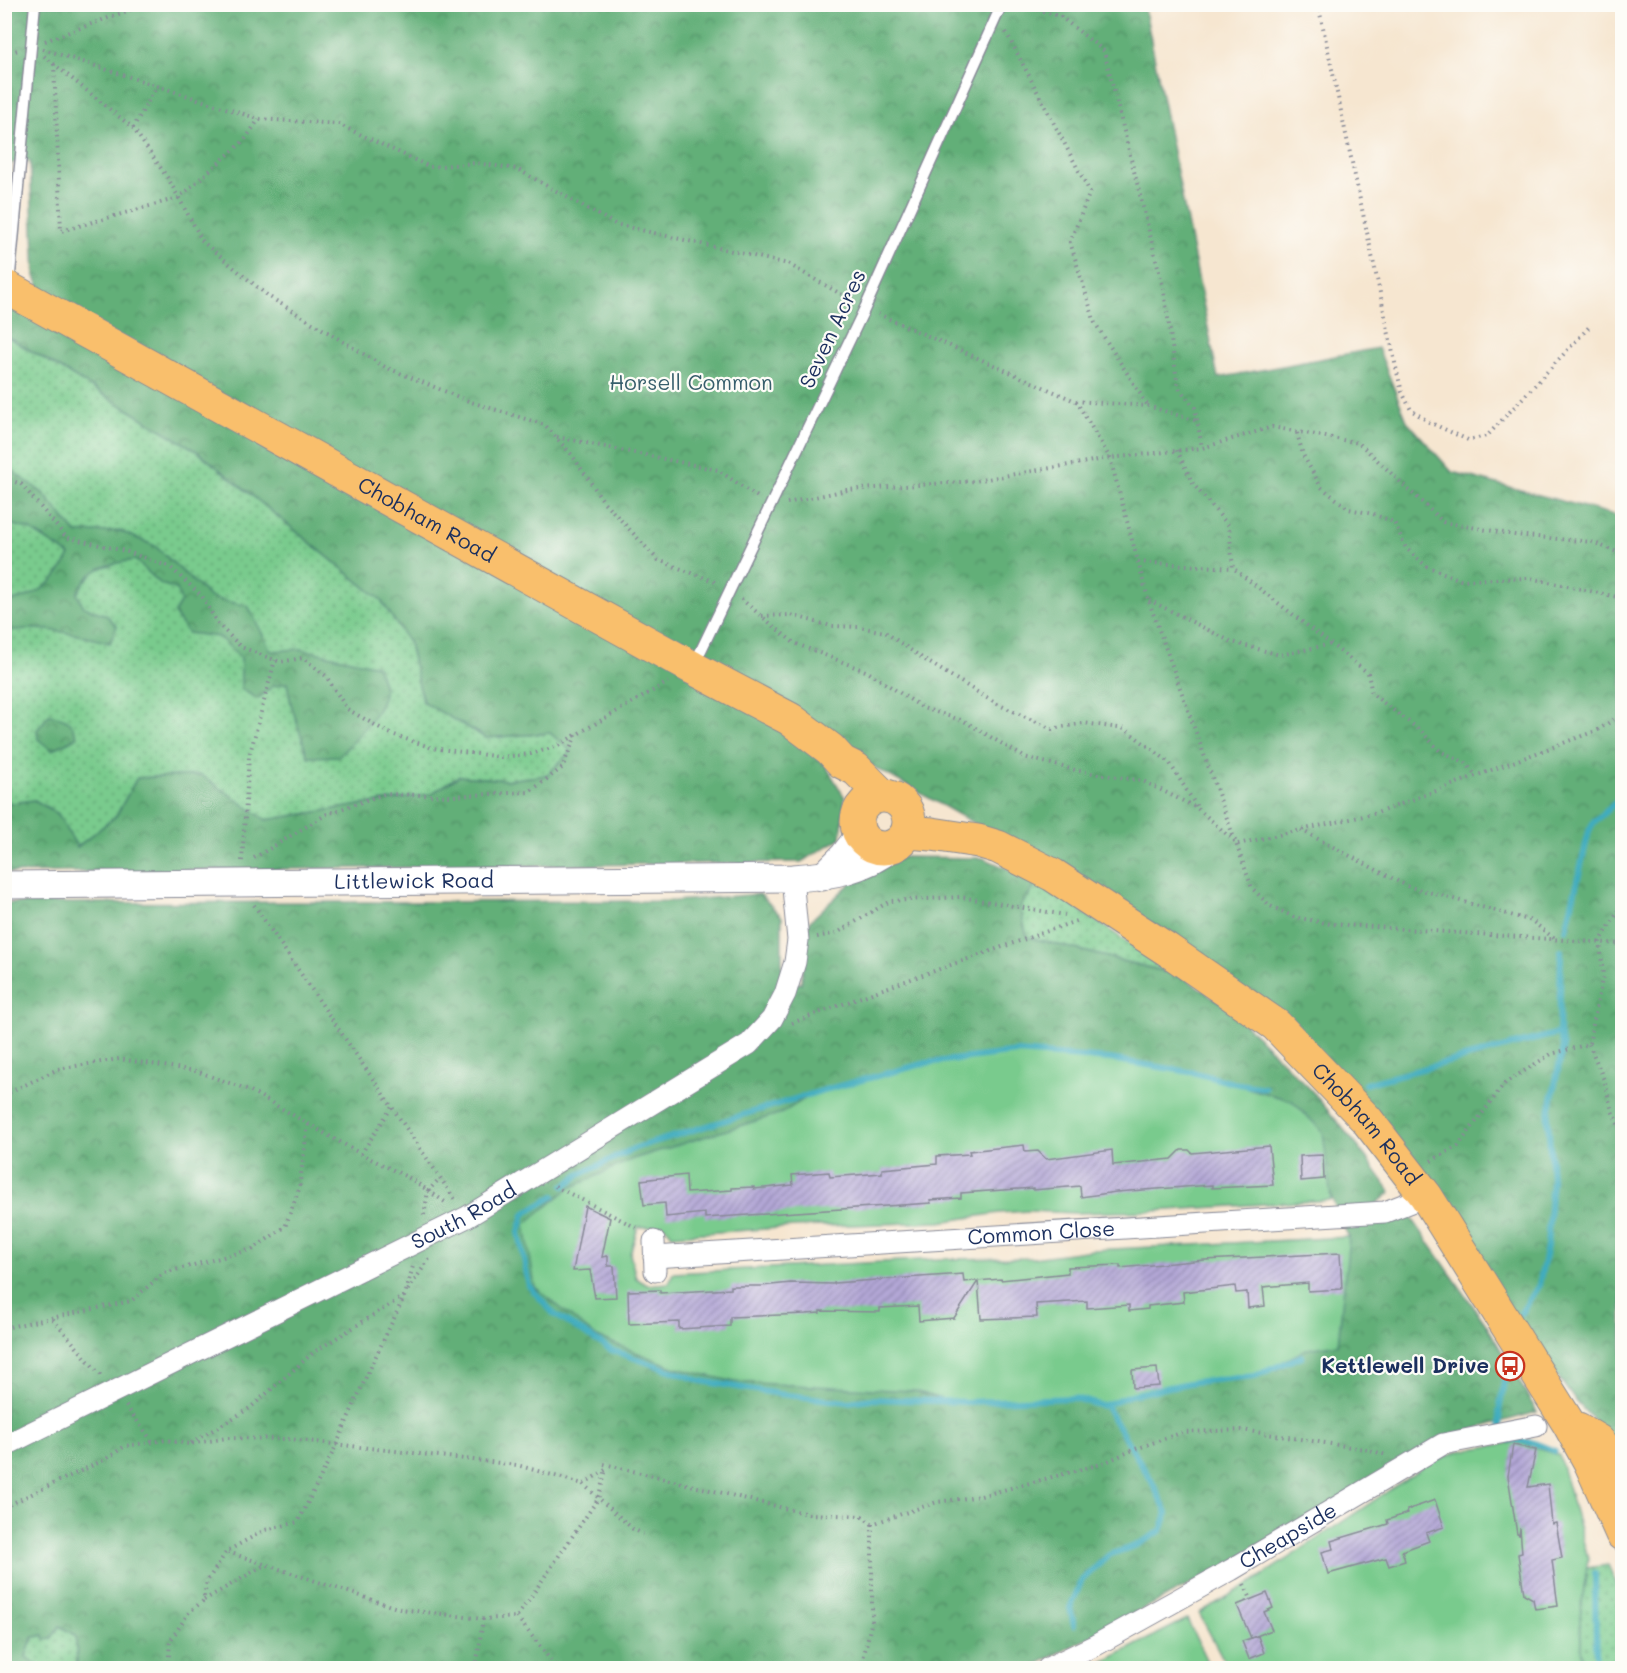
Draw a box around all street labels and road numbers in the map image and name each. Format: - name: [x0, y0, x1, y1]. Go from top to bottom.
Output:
- street label: Seven Acres: [792, 265, 871, 392]
- street label: Chobham Road: [353, 470, 501, 568]
- street label: Littlewick Road: [334, 866, 494, 894]
- street label: Chobham Road: [1307, 1056, 1427, 1190]
- street label: South Road: [406, 1175, 521, 1255]
- street label: Common Close: [967, 1214, 1116, 1250]
- street label: Cheapside: [1234, 1495, 1341, 1574]

